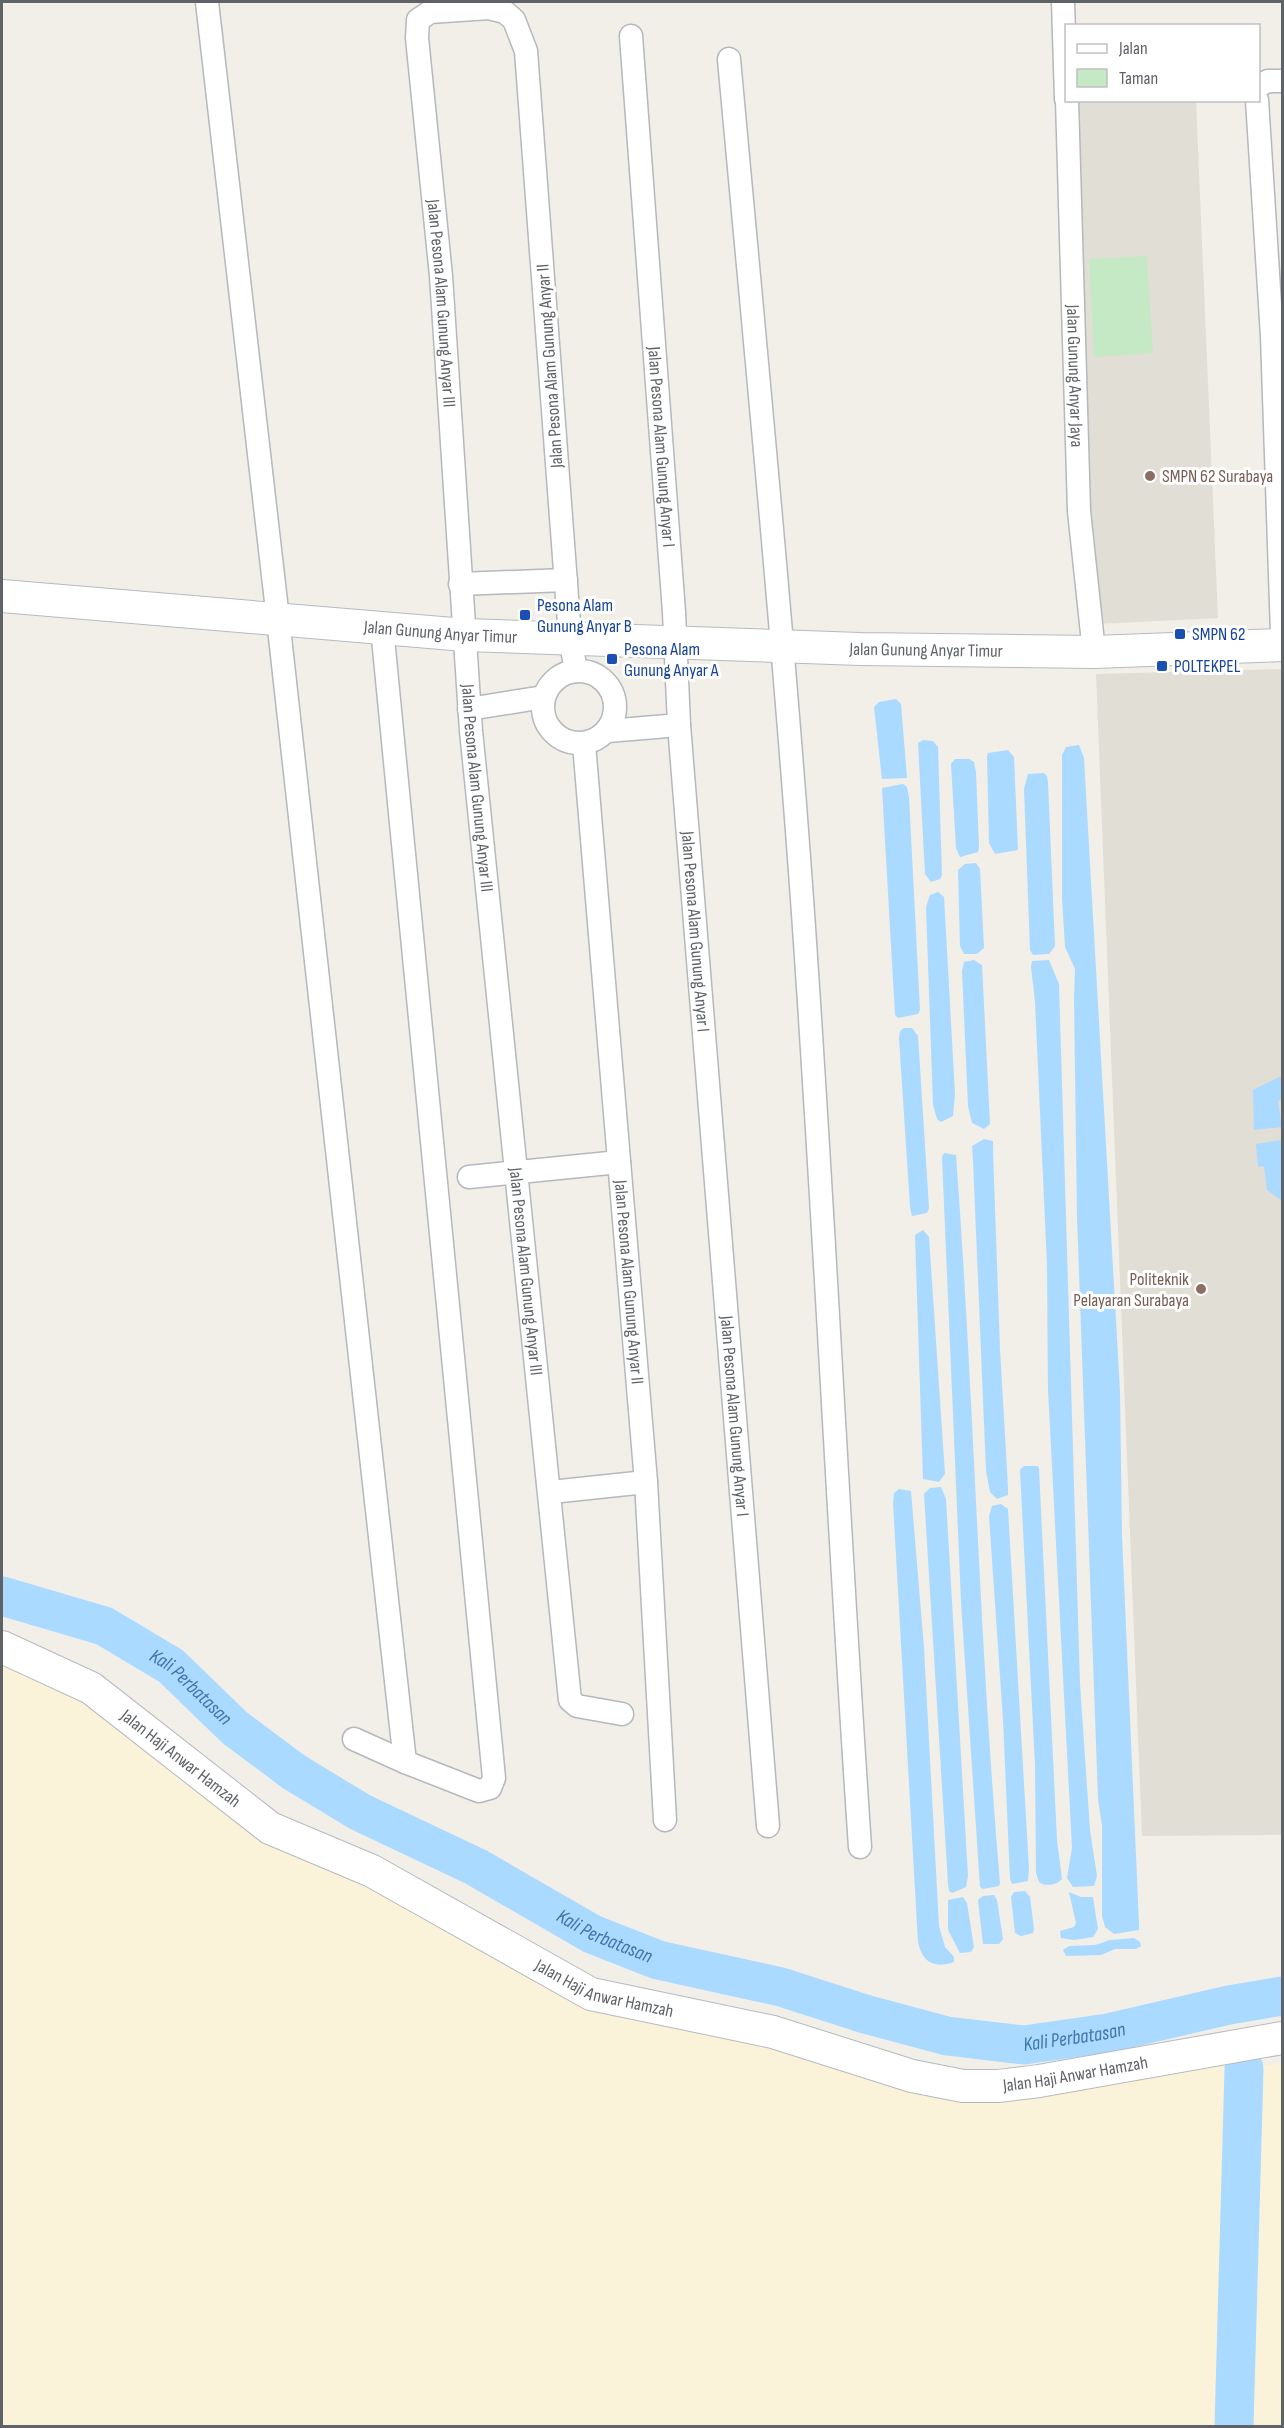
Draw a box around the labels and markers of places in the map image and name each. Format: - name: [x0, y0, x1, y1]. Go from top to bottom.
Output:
- place label: SMPN 62 Surabaya: [1162, 466, 1273, 487]
- marker: SMPN 62 Surabaya: [1143, 469, 1157, 483]
- place label: Pesona Alam Gunung Anyar B: [537, 595, 632, 637]
- marker: Pesona Alam Gunung Anyar B: [518, 608, 532, 622]
- place label: SMPN 62: [1192, 624, 1246, 645]
- marker: SMPN 62: [1173, 627, 1187, 641]
- place label: Pesona Alam Gunung Anyar A: [624, 639, 719, 681]
- marker: Pesona Alam Gunung Anyar A: [605, 652, 619, 666]
- place label: POLTEKPEL: [1174, 656, 1241, 677]
- marker: POLTEKPEL: [1155, 659, 1169, 673]
- place label: Politeknik Pelayaran Surabaya: [1073, 1269, 1189, 1311]
- marker: Politeknik Pelayaran Surabaya: [1194, 1282, 1208, 1296]

